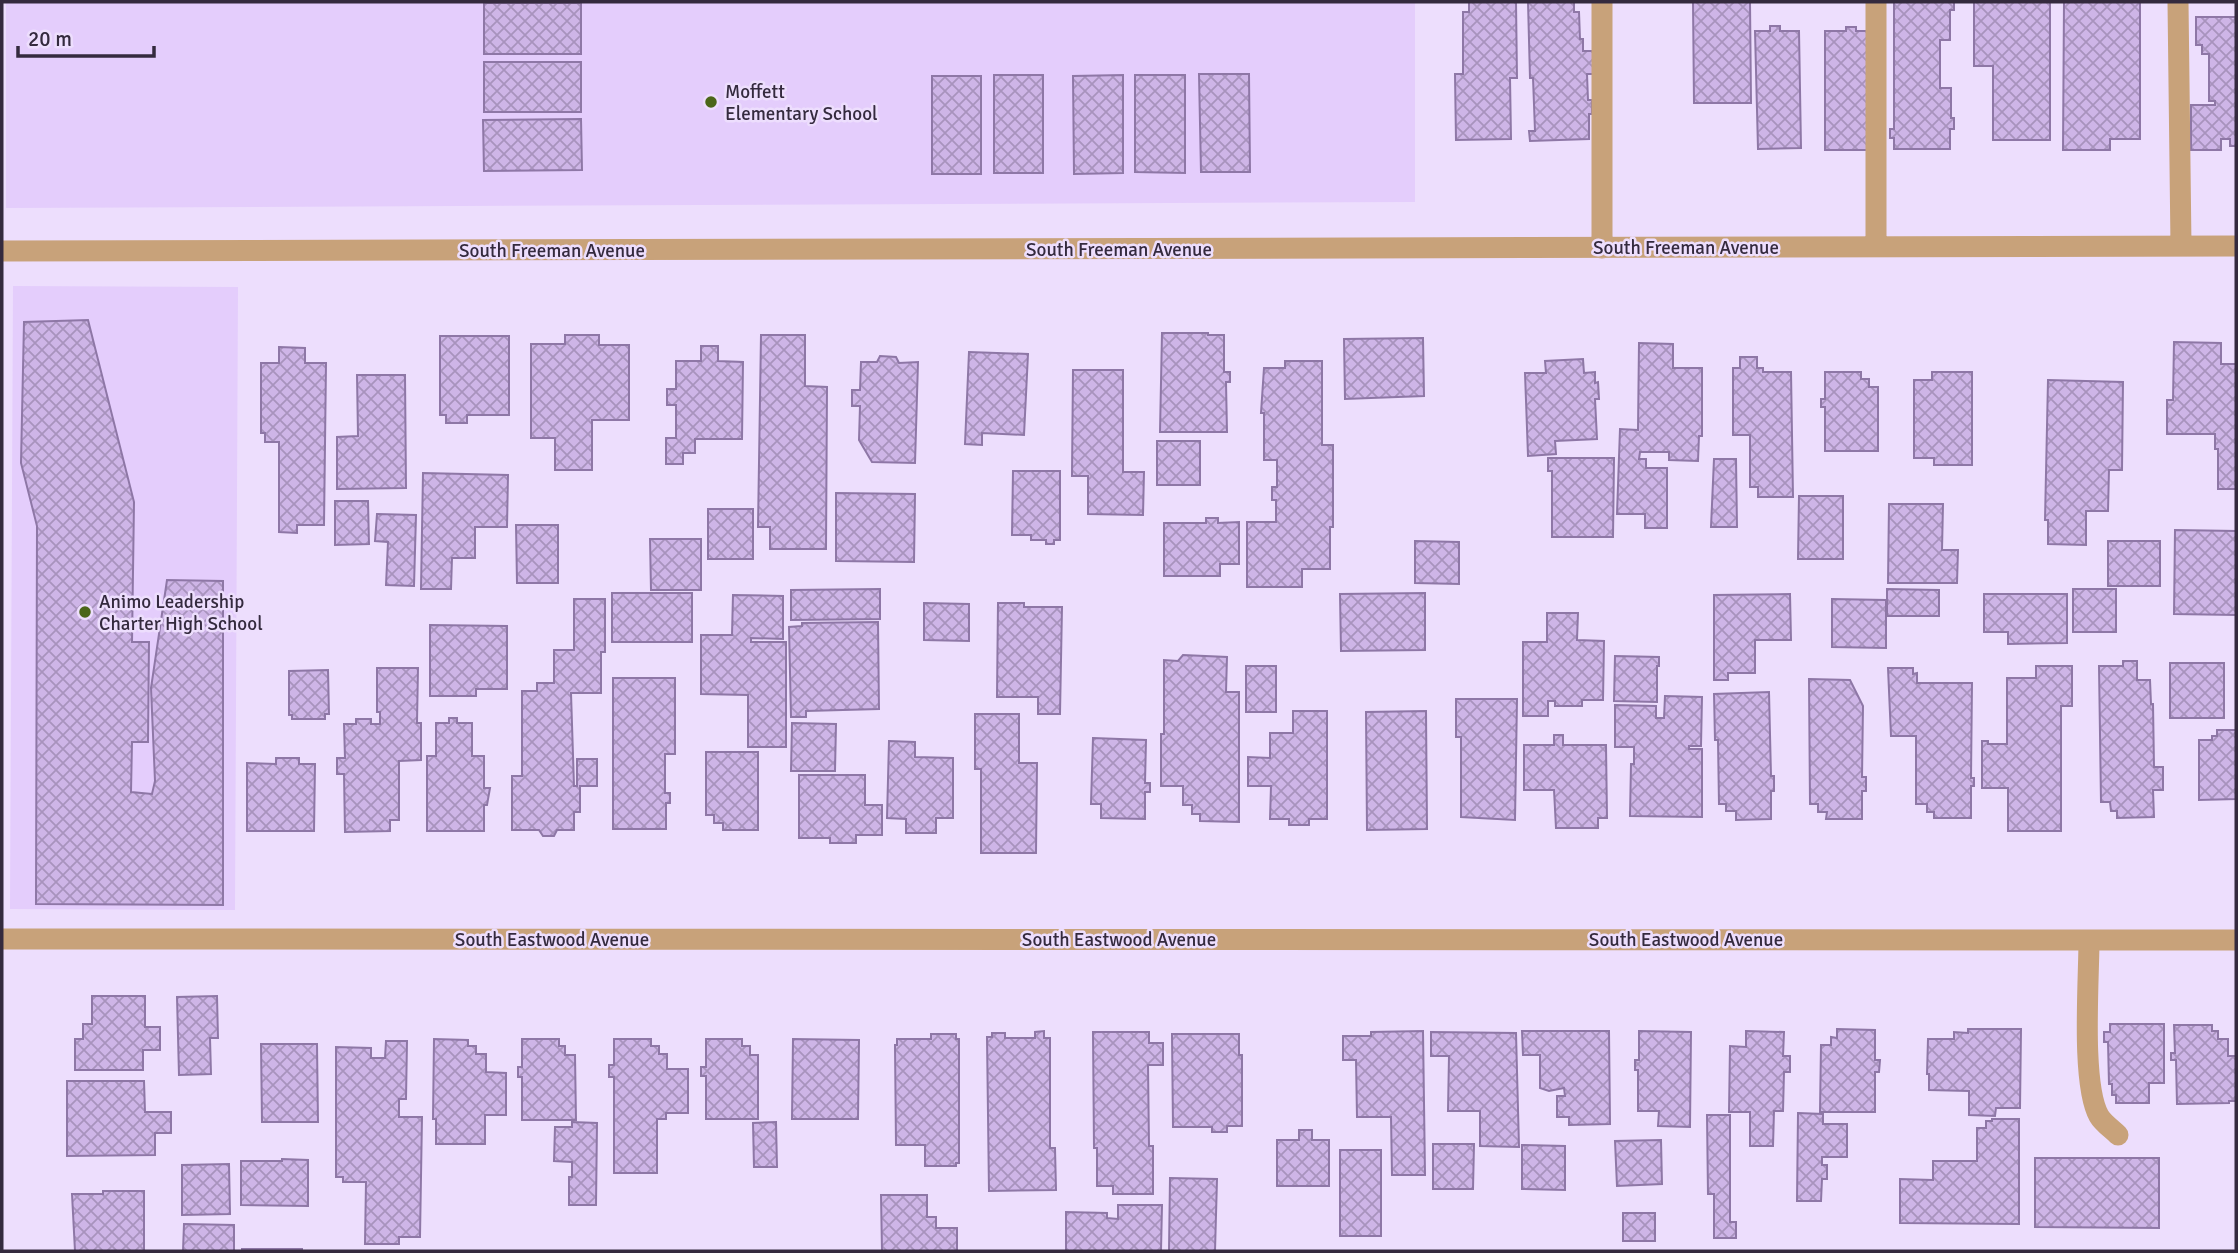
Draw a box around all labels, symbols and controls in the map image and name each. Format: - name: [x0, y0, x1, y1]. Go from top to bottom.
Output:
- scale bar: [18, 14, 154, 58]
- text: 20 m: [28, 26, 72, 52]
- place label: Moffett Elementary School: [725, 80, 878, 126]
- marker: Moffett Elementary School: [703, 94, 719, 110]
- street label: South Freeman Avenue: [1593, 236, 1779, 260]
- street label: South Freeman Avenue: [1026, 238, 1212, 262]
- street label: South Freeman Avenue: [459, 239, 645, 263]
- place label: Animo Leadership Charter High School: [99, 590, 263, 636]
- marker: Animo Leadership Charter High School: [77, 604, 93, 620]
- street label: South Eastwood Avenue: [455, 928, 649, 952]
- street label: South Eastwood Avenue: [1022, 928, 1216, 952]
- street label: South Eastwood Avenue: [1589, 928, 1783, 952]

